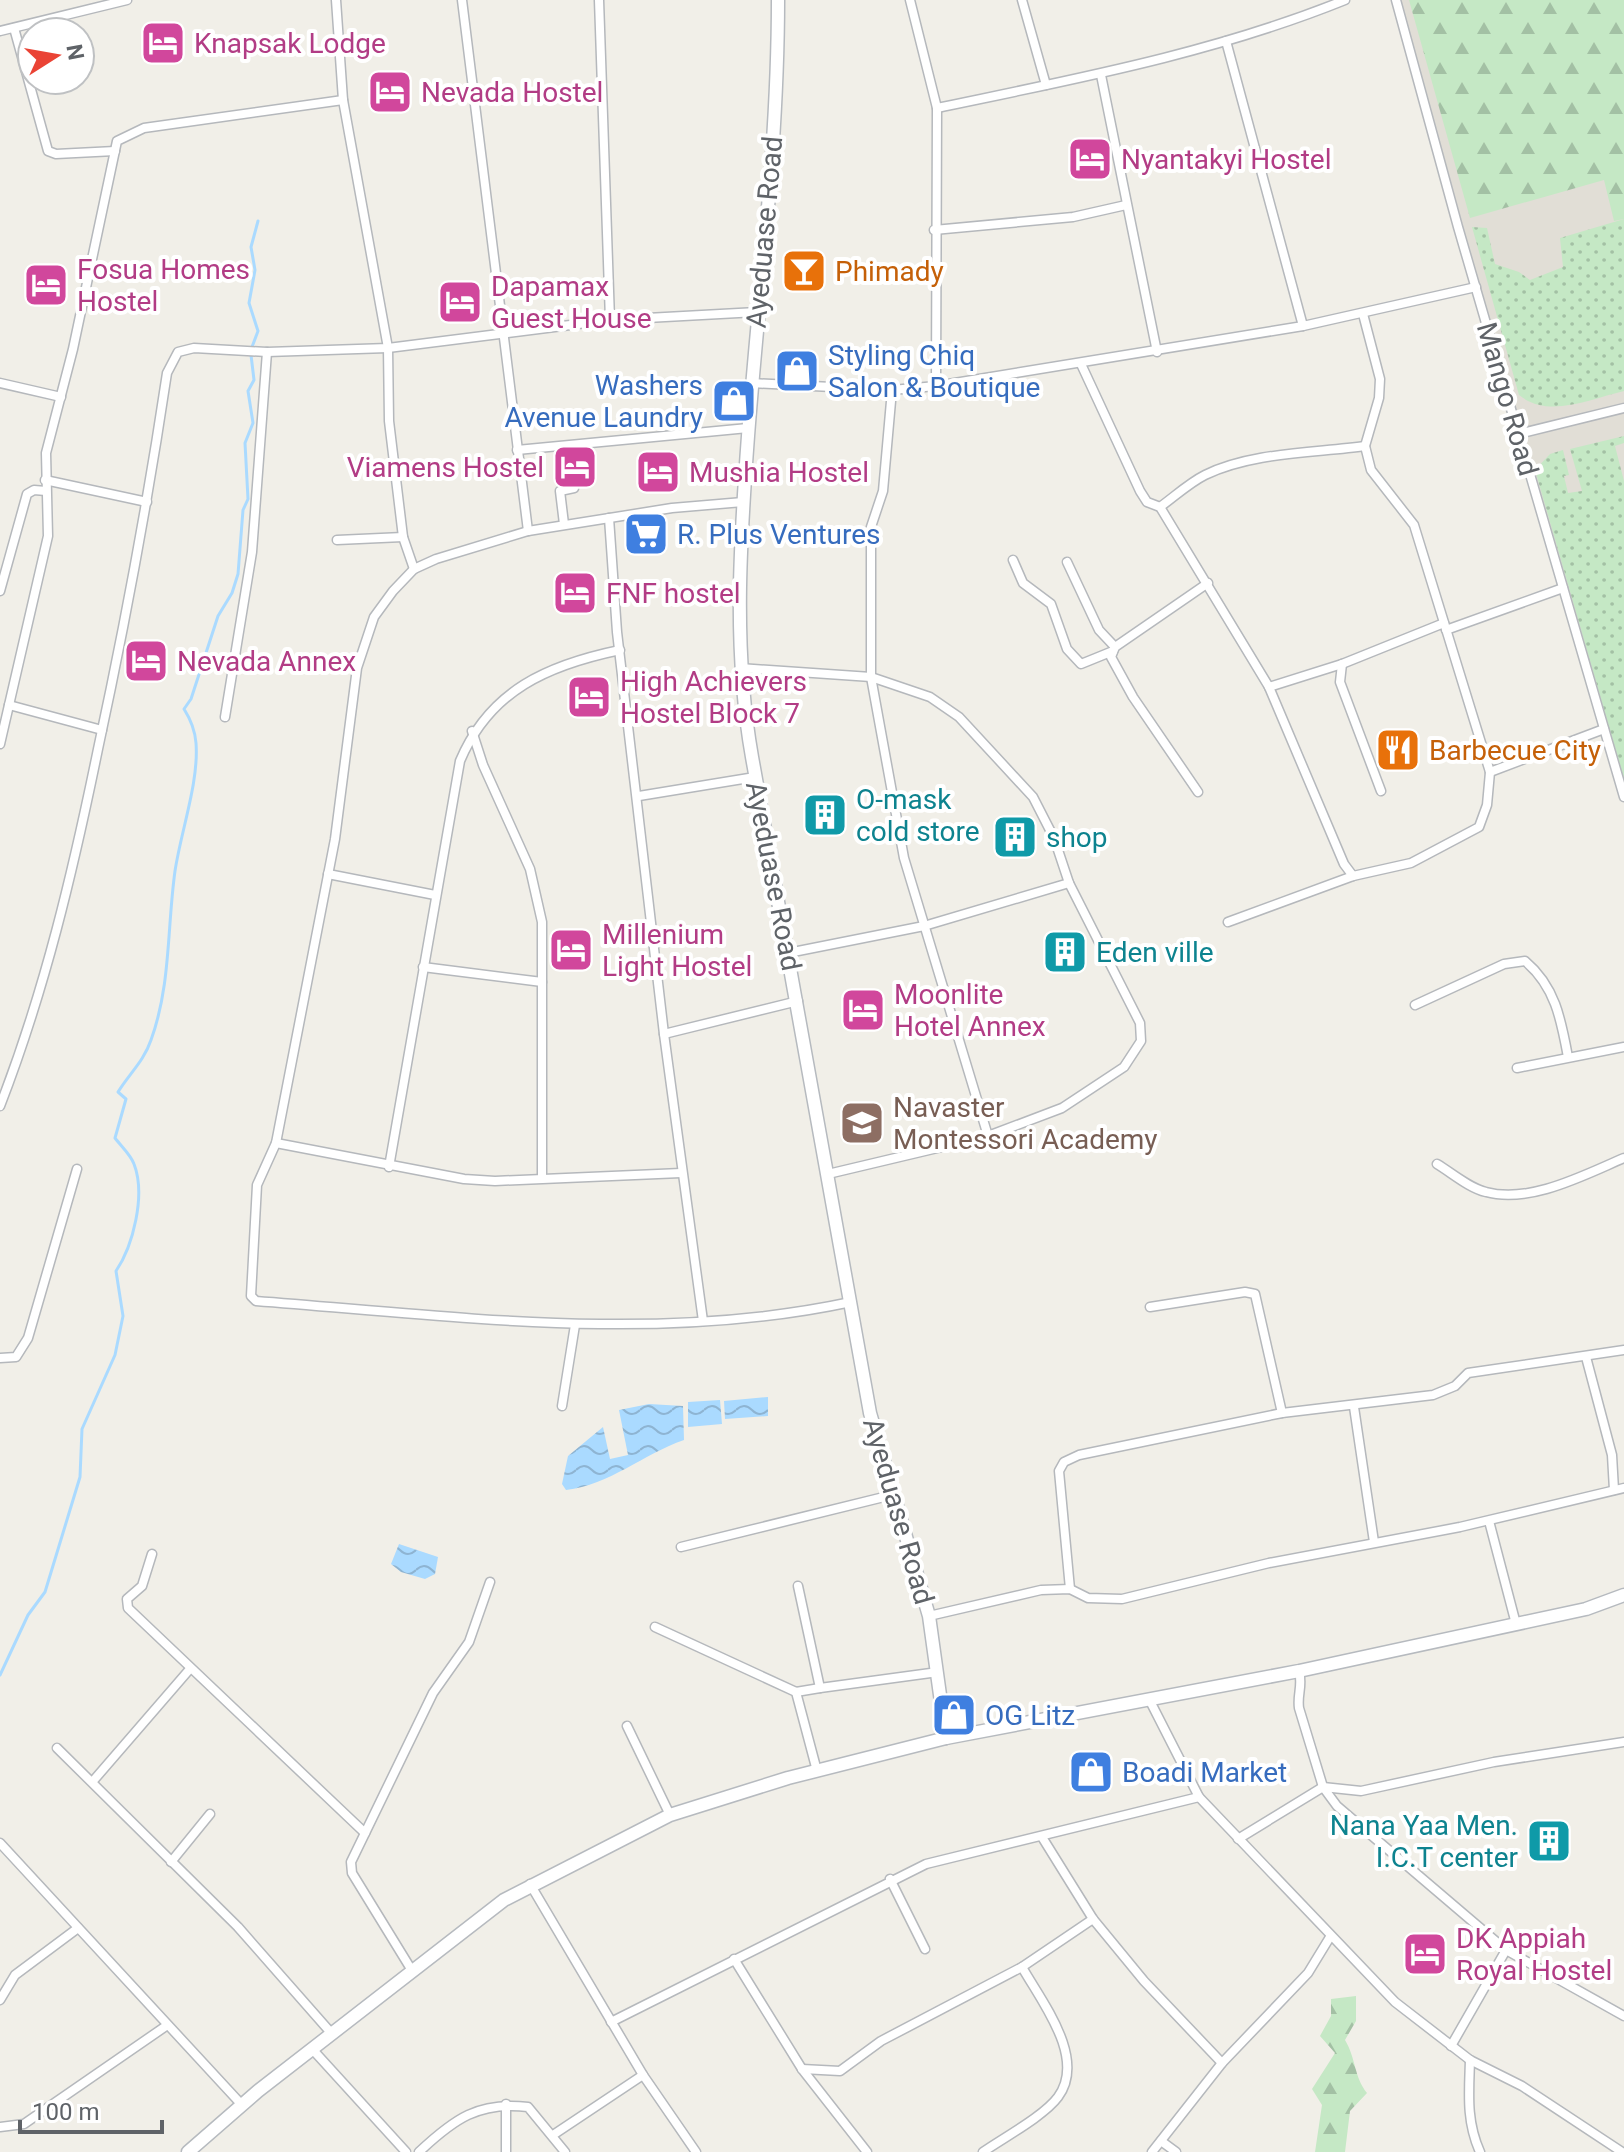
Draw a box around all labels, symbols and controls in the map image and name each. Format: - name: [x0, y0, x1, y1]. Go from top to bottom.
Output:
- north arrow: [16, 16, 96, 96]
- hotel icon: Knapsak Lodge: [139, 19, 187, 67]
- place label: Knapsak Lodge: [194, 27, 386, 60]
- text: N: [61, 42, 89, 62]
- hotel icon: Nevada Hostel: [366, 68, 414, 116]
- place label: Nevada Hostel: [421, 76, 603, 109]
- street label: Ayeduase Road: [740, 135, 789, 329]
- hotel icon: Nyantakyi Hostel: [1066, 135, 1114, 183]
- place label: Nyantakyi Hostel: [1121, 143, 1332, 176]
- bar icon: Phimady: [780, 247, 828, 295]
- place label: Fosua Homes Hostel: [77, 253, 250, 318]
- place label: Phimady: [835, 255, 944, 288]
- hotel icon: Fosua Homes Hostel: [22, 261, 70, 309]
- place label: Dapamax Guest House: [491, 270, 652, 335]
- hotel icon: Dapamax Guest House: [436, 278, 484, 326]
- street label: Mango Road: [1470, 319, 1545, 480]
- place label: Styling Chiq Salon & Boutique: [828, 339, 1040, 404]
- shop icon: Styling Chiq Salon & Boutique: [773, 347, 821, 395]
- place label: Washers Avenue Laundry: [505, 369, 703, 434]
- shop icon: Washers Avenue Laundry: [710, 377, 758, 425]
- hotel icon: Viamens Hostel: [551, 443, 599, 491]
- hotel icon: Mushia Hostel: [634, 448, 682, 496]
- place label: Viamens Hostel: [347, 451, 544, 484]
- place label: Mushia Hostel: [689, 456, 869, 489]
- supermarket icon: R. Plus Ventures: [622, 510, 670, 558]
- place label: R. Plus Ventures: [677, 518, 881, 551]
- hotel icon: FNF hostel: [551, 569, 599, 617]
- place label: FNF hostel: [606, 577, 741, 610]
- hotel icon: Nevada Annex: [122, 637, 170, 685]
- place label: Nevada Annex: [177, 645, 356, 678]
- place label: High Achievers Hostel Block 7: [620, 665, 807, 730]
- hotel icon: High Achievers Hostel Block 7: [565, 673, 613, 721]
- restaurant icon: Barbecue City: [1374, 726, 1422, 774]
- place label: Barbecue City: [1429, 734, 1601, 767]
- street label: Ayeduase Road: [739, 778, 808, 974]
- place label: O-mask cold store: [856, 783, 980, 848]
- building icon: O-mask cold store: [801, 791, 849, 839]
- building icon: shop: [991, 813, 1039, 861]
- place label: shop: [1046, 821, 1108, 854]
- place label: Millenium Light Hostel: [602, 918, 752, 983]
- hotel icon: Millenium Light Hostel: [547, 926, 595, 974]
- building icon: Eden ville: [1041, 928, 1089, 976]
- place label: Eden ville: [1096, 936, 1214, 969]
- place label: Moonlite Hotel Annex: [894, 978, 1046, 1043]
- hotel icon: Moonlite Hotel Annex: [839, 986, 887, 1034]
- place label: Navaster Montessori Academy: [893, 1091, 1158, 1156]
- school or university icon: Navaster Montessori Academy: [838, 1099, 886, 1147]
- street label: Ayeduase Road: [856, 1414, 941, 1608]
- shop icon: OG Litz: [930, 1691, 978, 1739]
- place label: OG Litz: [985, 1699, 1075, 1732]
- shop icon: Boadi Market: [1067, 1748, 1115, 1796]
- place label: Boadi Market: [1122, 1756, 1287, 1789]
- place label: Nana Yaa Men. I.C.T center: [1330, 1809, 1518, 1874]
- building icon: Nana Yaa Men. I.C.T center: [1525, 1817, 1573, 1865]
- place label: DK Appiah Royal Hostel: [1456, 1922, 1612, 1987]
- hotel icon: DK Appiah Royal Hostel: [1401, 1930, 1449, 1978]
- scale bar: [20, 2084, 162, 2134]
- text: 100 m: [32, 2098, 99, 2126]

